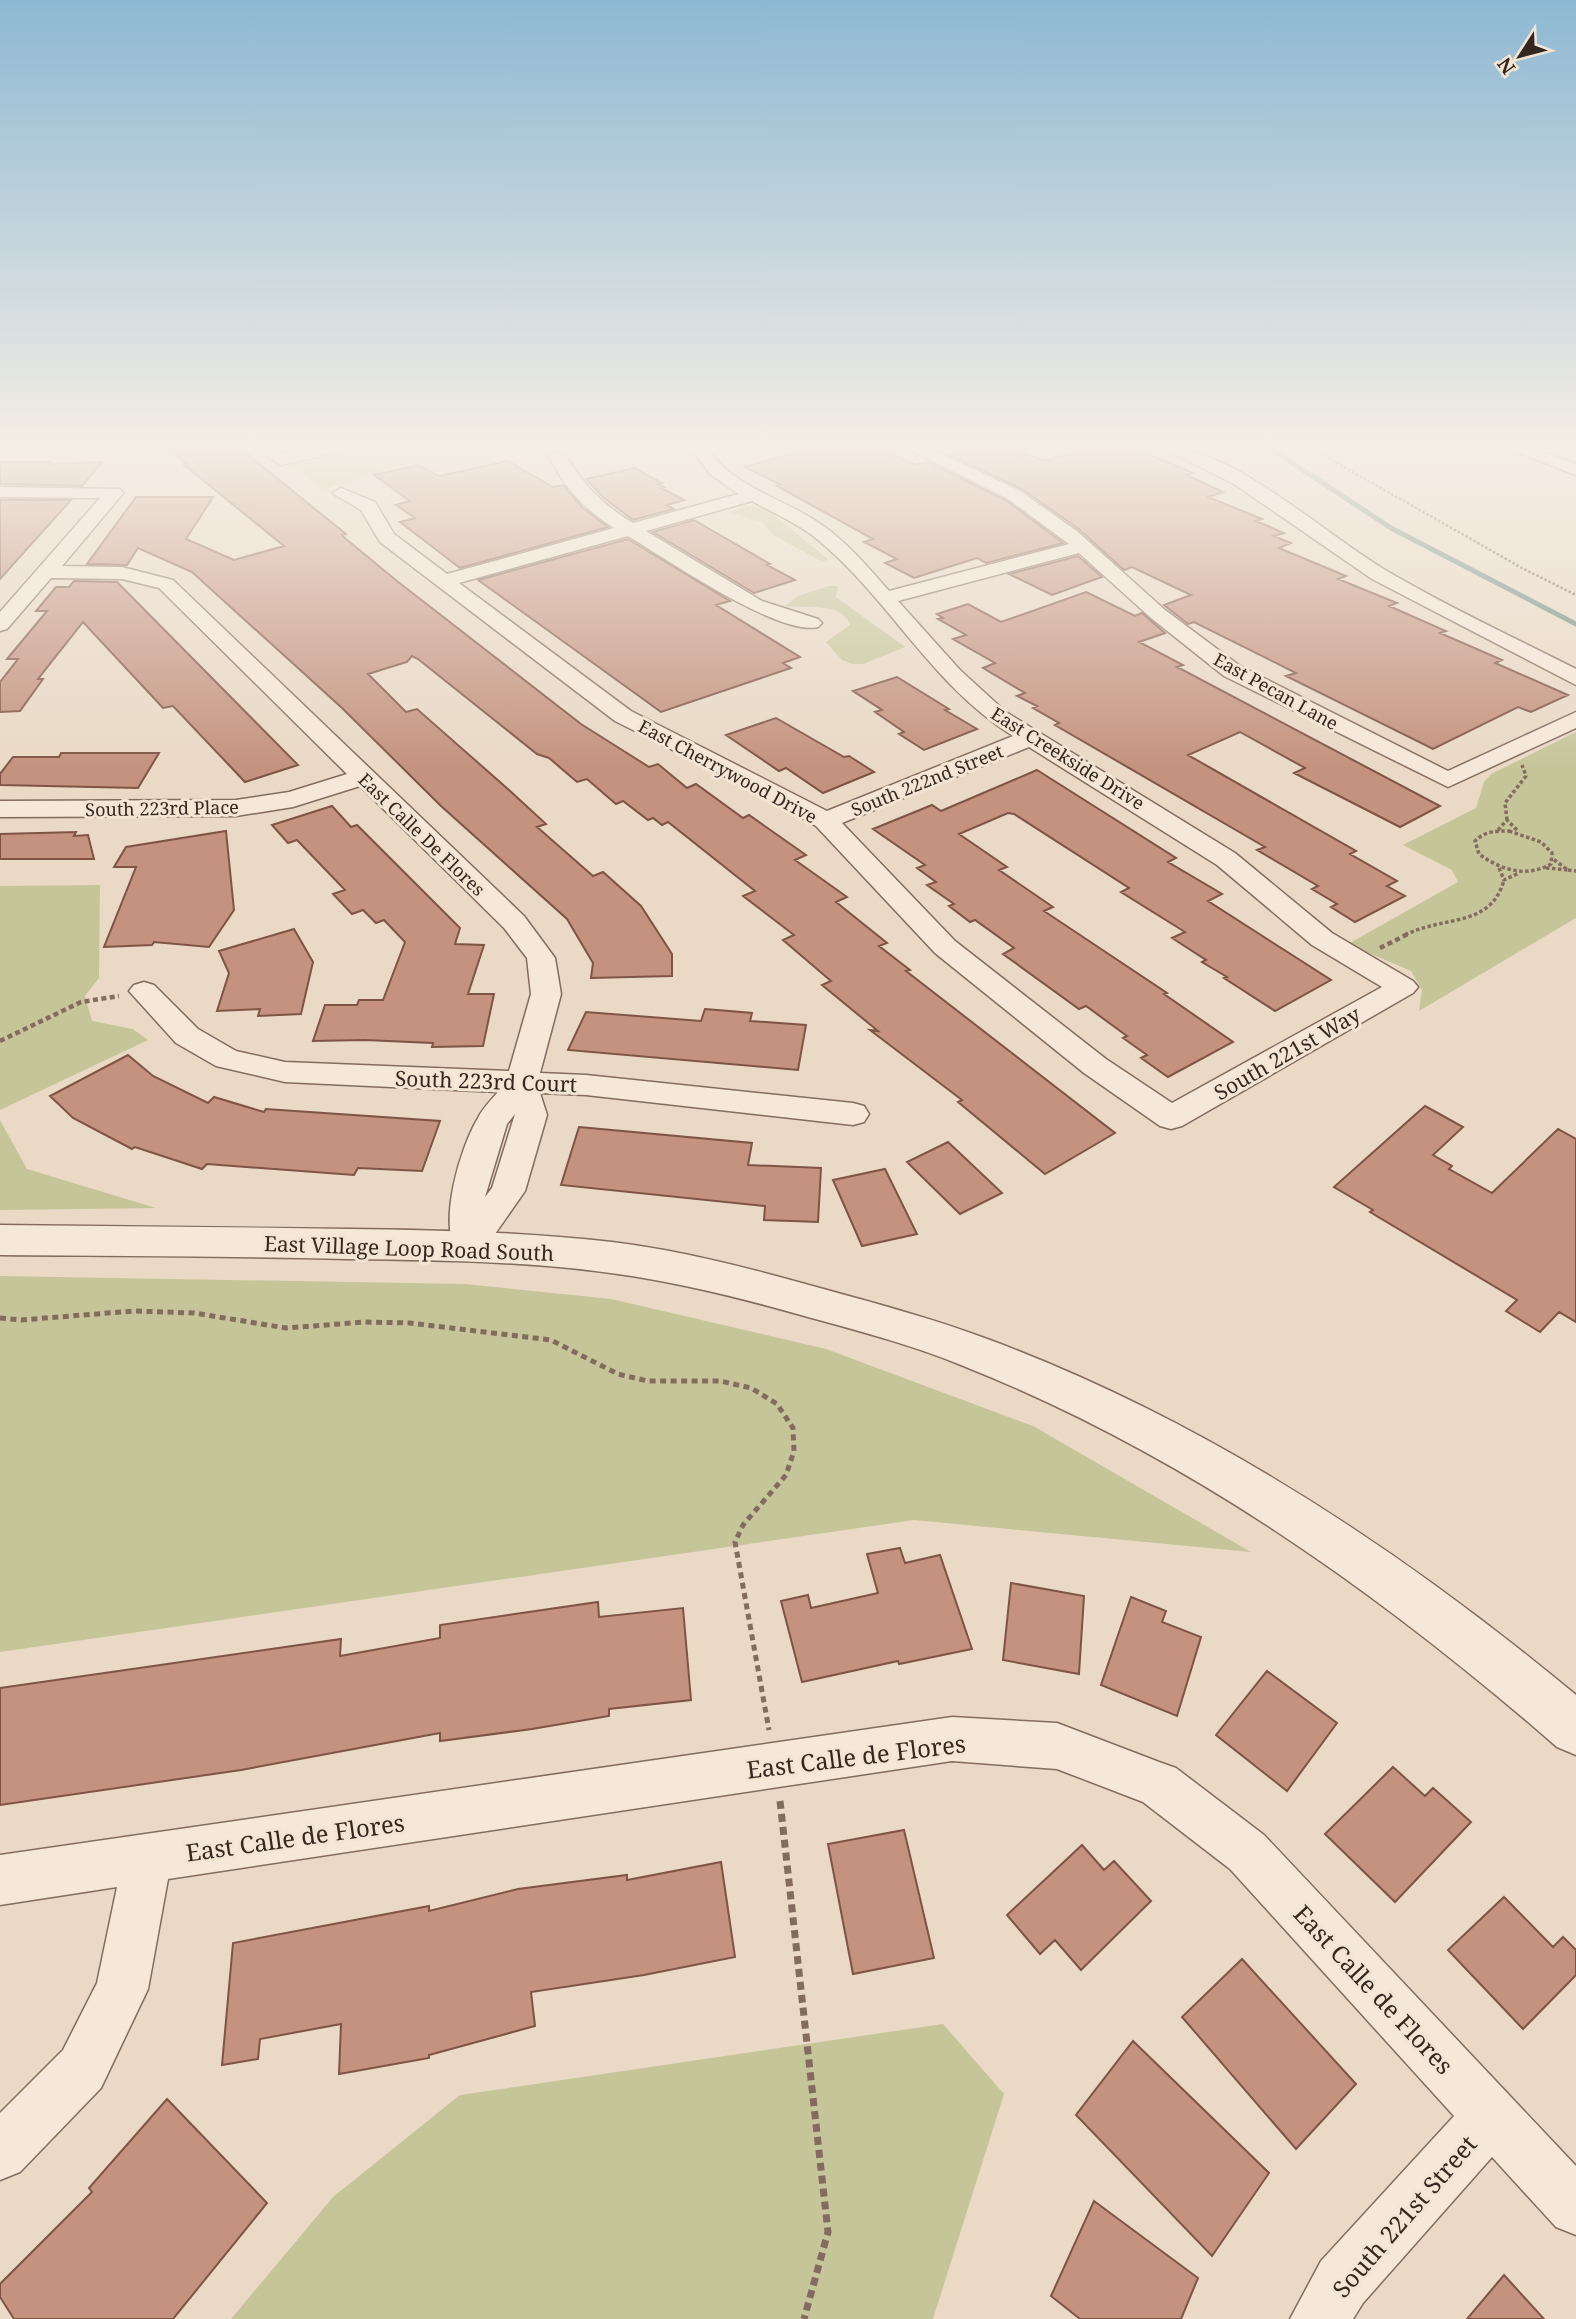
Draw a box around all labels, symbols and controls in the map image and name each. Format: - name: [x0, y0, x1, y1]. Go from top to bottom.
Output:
- north arrow: [1485, 21, 1555, 91]
- text: N: [1491, 52, 1521, 80]
- street label: East Pecan Lane: [1209, 647, 1343, 735]
- street label: East Creekside Drive: [987, 701, 1149, 815]
- street label: East Cherrywood Drive: [634, 714, 822, 828]
- street label: South 222nd Street: [847, 739, 1007, 821]
- street label: East Calle De Flores: [353, 767, 491, 901]
- street label: South 223rd Place: [85, 795, 239, 821]
- street label: South 221st Way: [1209, 1000, 1365, 1106]
- street label: South 223rd Court: [394, 1064, 578, 1098]
- street label: East Village Loop Road South: [263, 1229, 555, 1267]
- street label: East Calle de Flores: [745, 1726, 967, 1786]
- street label: East Calle de Flores: [184, 1805, 406, 1869]
- street label: East Calle de Flores: [1287, 1897, 1461, 2081]
- street label: South 221st Street: [1324, 2128, 1484, 2304]

